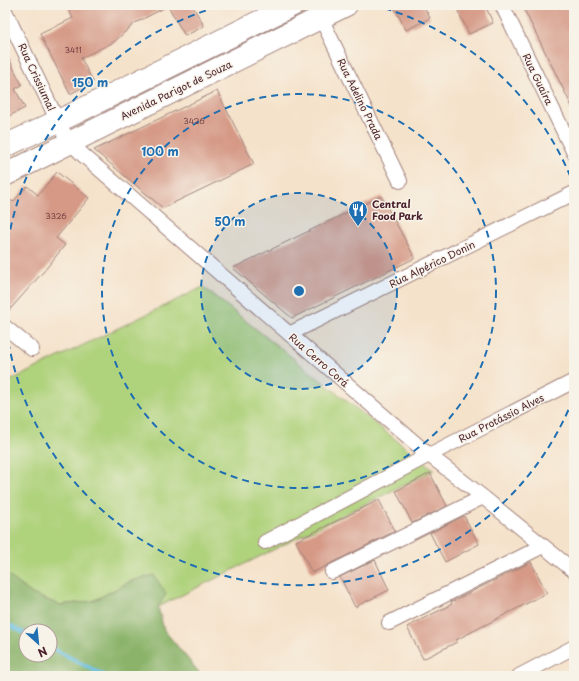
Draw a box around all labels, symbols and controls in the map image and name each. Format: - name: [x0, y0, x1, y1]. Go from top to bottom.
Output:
- street label: Rua Crissiumal: [15, 40, 60, 113]
- house number: 3411: [65, 44, 81, 56]
- street label: Rua Guaíra: [519, 50, 558, 108]
- street label: Avenida Parigot de Souza: [117, 56, 235, 123]
- street label: Rua Adelino Prada: [334, 56, 387, 143]
- text: 150 m: [72, 73, 108, 91]
- house number: 3426: [183, 115, 205, 127]
- text: 100 m: [141, 142, 179, 160]
- place label: Central Food Park: [372, 196, 423, 223]
- restaurant icon: Central Food Park: [347, 199, 369, 227]
- house number: 3326: [45, 210, 67, 222]
- text: 50 m: [214, 212, 246, 230]
- street label: Rua Alpérico Donin: [386, 236, 477, 291]
- centre of rings: [292, 284, 306, 298]
- street label: Rua Cerro Corá: [286, 329, 353, 391]
- street label: Rua Protássio Alves: [455, 389, 547, 446]
- north arrow: [18, 623, 58, 663]
- text: N: [35, 643, 51, 662]

